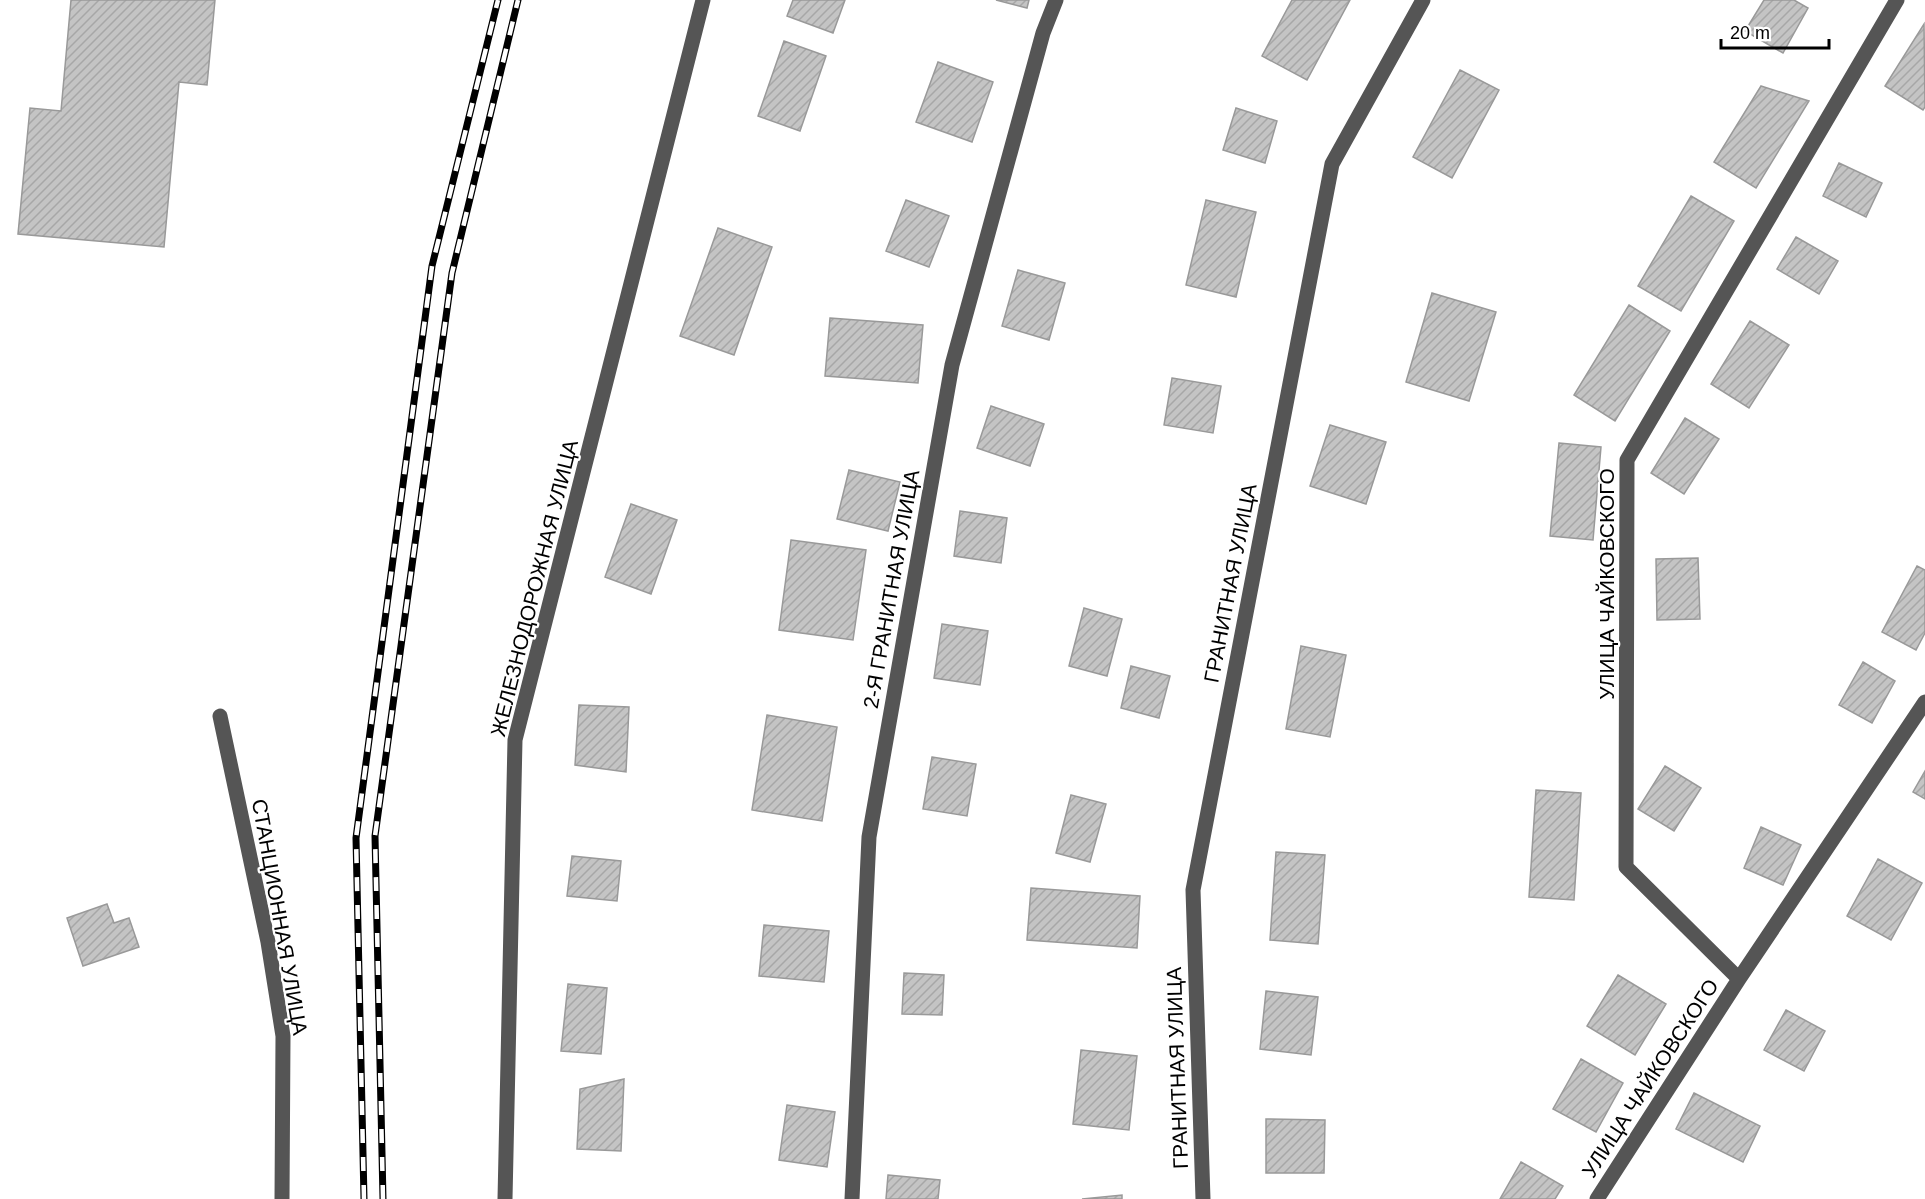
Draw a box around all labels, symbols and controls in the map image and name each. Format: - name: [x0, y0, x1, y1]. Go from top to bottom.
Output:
- scale bar: [1721, 12, 1829, 50]
- text: 20 m: [1730, 23, 1770, 43]
- street label: ЖЕЛЕЗНОДОРОЖНАЯ УЛИЦА: [486, 437, 582, 739]
- street label: 2-Я ГРАНИТНАЯ УЛИЦА: [859, 468, 923, 710]
- street label: УЛИЦА ЧАЙКОВСКОГО: [1595, 468, 1618, 700]
- street label: ГРАНИТНАЯ УЛИЦА: [1199, 482, 1261, 684]
- street label: СТАНЦИОННАЯ УЛИЦА: [248, 797, 312, 1037]
- street label: ГРАНИТНАЯ УЛИЦА: [1162, 967, 1192, 1169]
- street label: УЛИЦА ЧАЙКОВСКОГО: [1577, 975, 1723, 1181]

